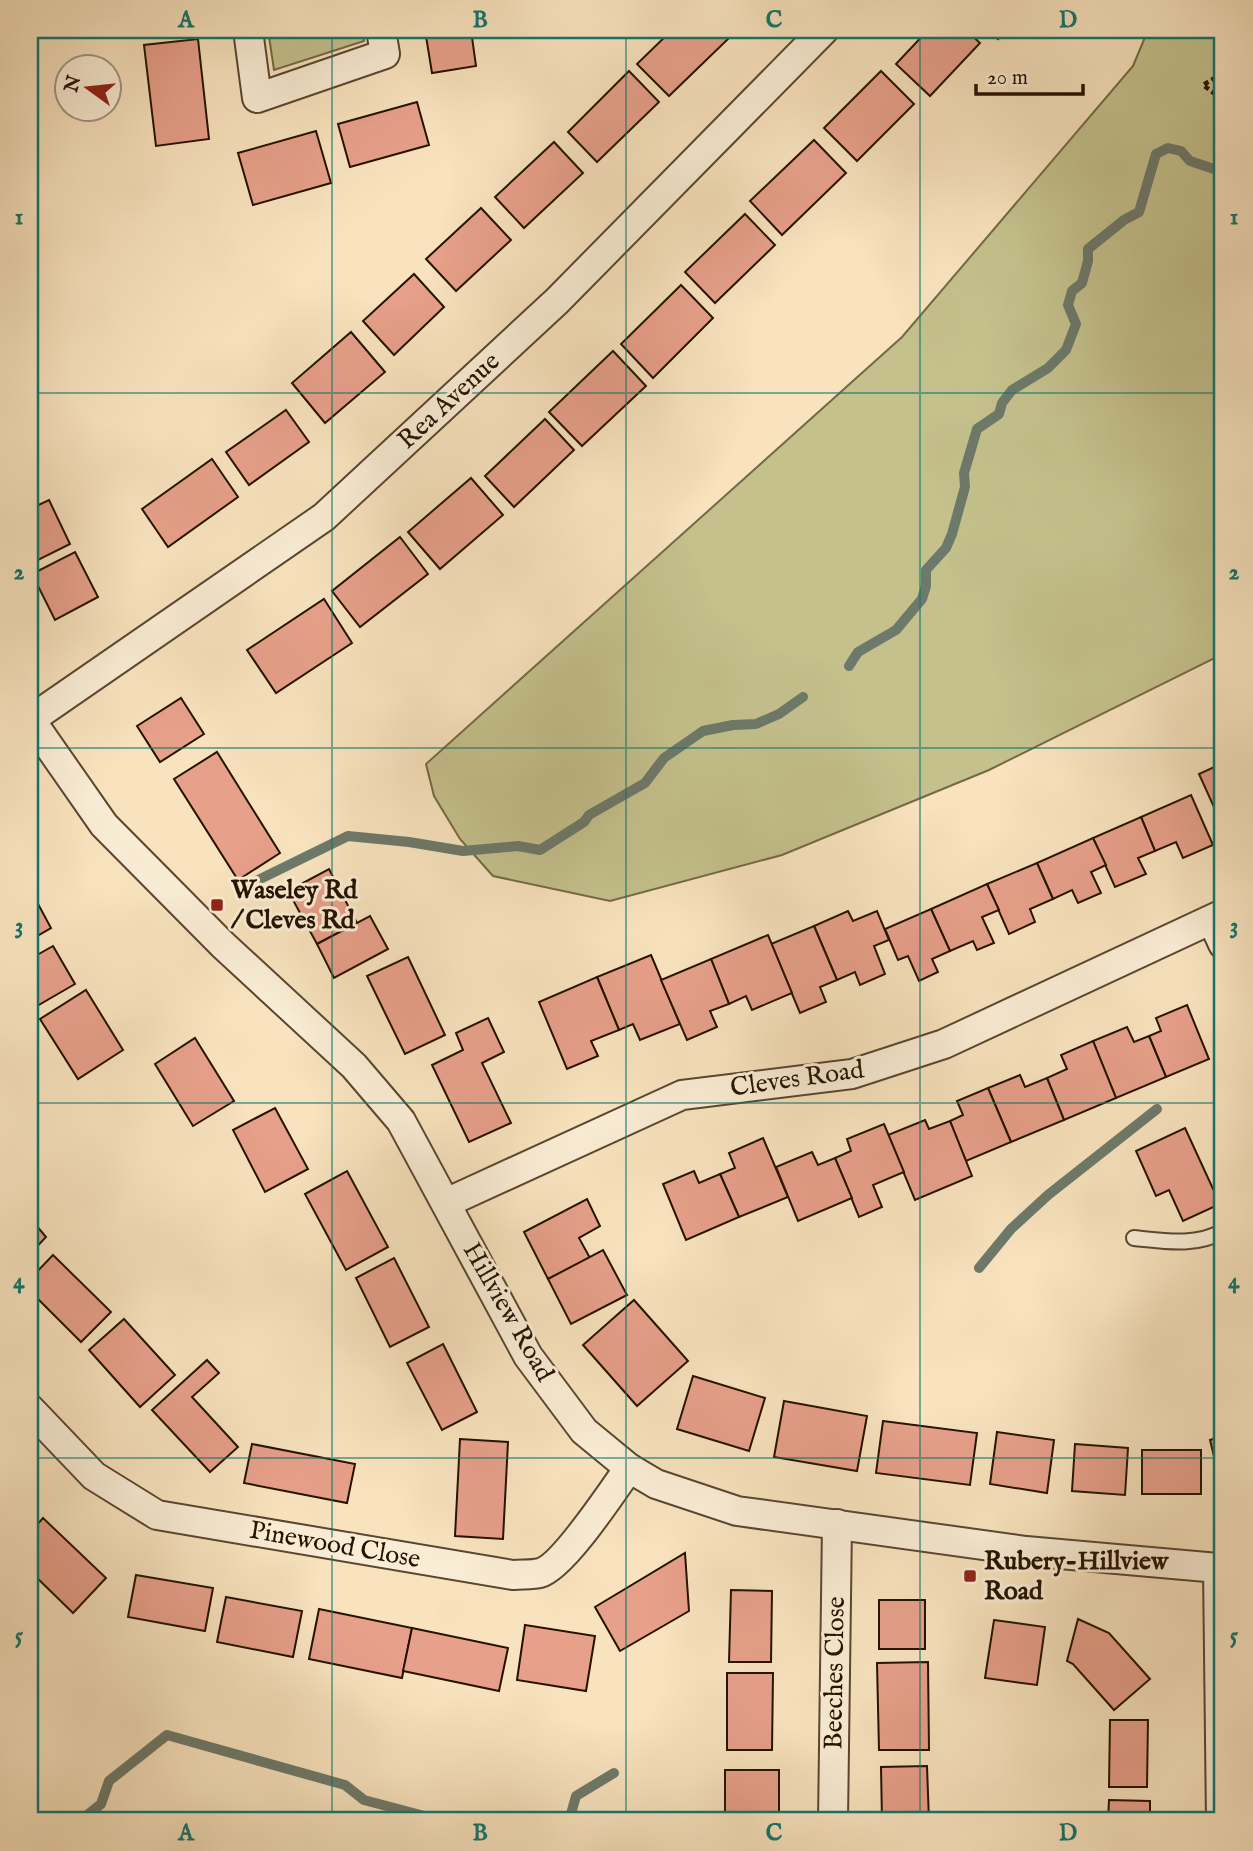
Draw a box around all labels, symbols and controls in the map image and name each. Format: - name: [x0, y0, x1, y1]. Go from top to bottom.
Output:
- text: A: [177, 6, 195, 35]
- text: B: [472, 6, 488, 35]
- text: C: [766, 6, 783, 35]
- text: D: [1059, 6, 1077, 35]
- north arrow: [52, 52, 122, 122]
- scale bar: [976, 52, 1083, 96]
- text: 20 m: [987, 65, 1028, 92]
- text: N: [60, 73, 87, 96]
- text: 1: [15, 203, 23, 232]
- text: 1: [1230, 203, 1238, 232]
- street label: Rea Avenue: [391, 345, 507, 457]
- text: 2: [14, 558, 25, 587]
- text: 2: [1229, 558, 1240, 587]
- place label: Waseley Rd / Cleves Rd: [230, 874, 359, 937]
- marker: Waseley Rd / Cleves Rd: [209, 897, 225, 913]
- text: 3: [15, 912, 23, 941]
- text: 3: [1230, 912, 1238, 941]
- street label: Cleves Road: [728, 1053, 866, 1105]
- street label: Hillview Road: [455, 1237, 561, 1387]
- text: 4: [13, 1267, 25, 1296]
- text: 4: [1228, 1267, 1240, 1296]
- street label: Pinewood Close: [247, 1514, 423, 1576]
- place label: Rubery-Hillview Road: [984, 1545, 1169, 1608]
- marker: Rubery-Hillview Road: [962, 1568, 978, 1584]
- street label: Beeches Close: [817, 1596, 853, 1750]
- text: 5: [15, 1622, 24, 1651]
- text: 5: [1230, 1622, 1239, 1651]
- text: A: [177, 1819, 195, 1848]
- text: B: [472, 1819, 488, 1848]
- text: C: [766, 1819, 783, 1848]
- text: D: [1059, 1819, 1077, 1848]

